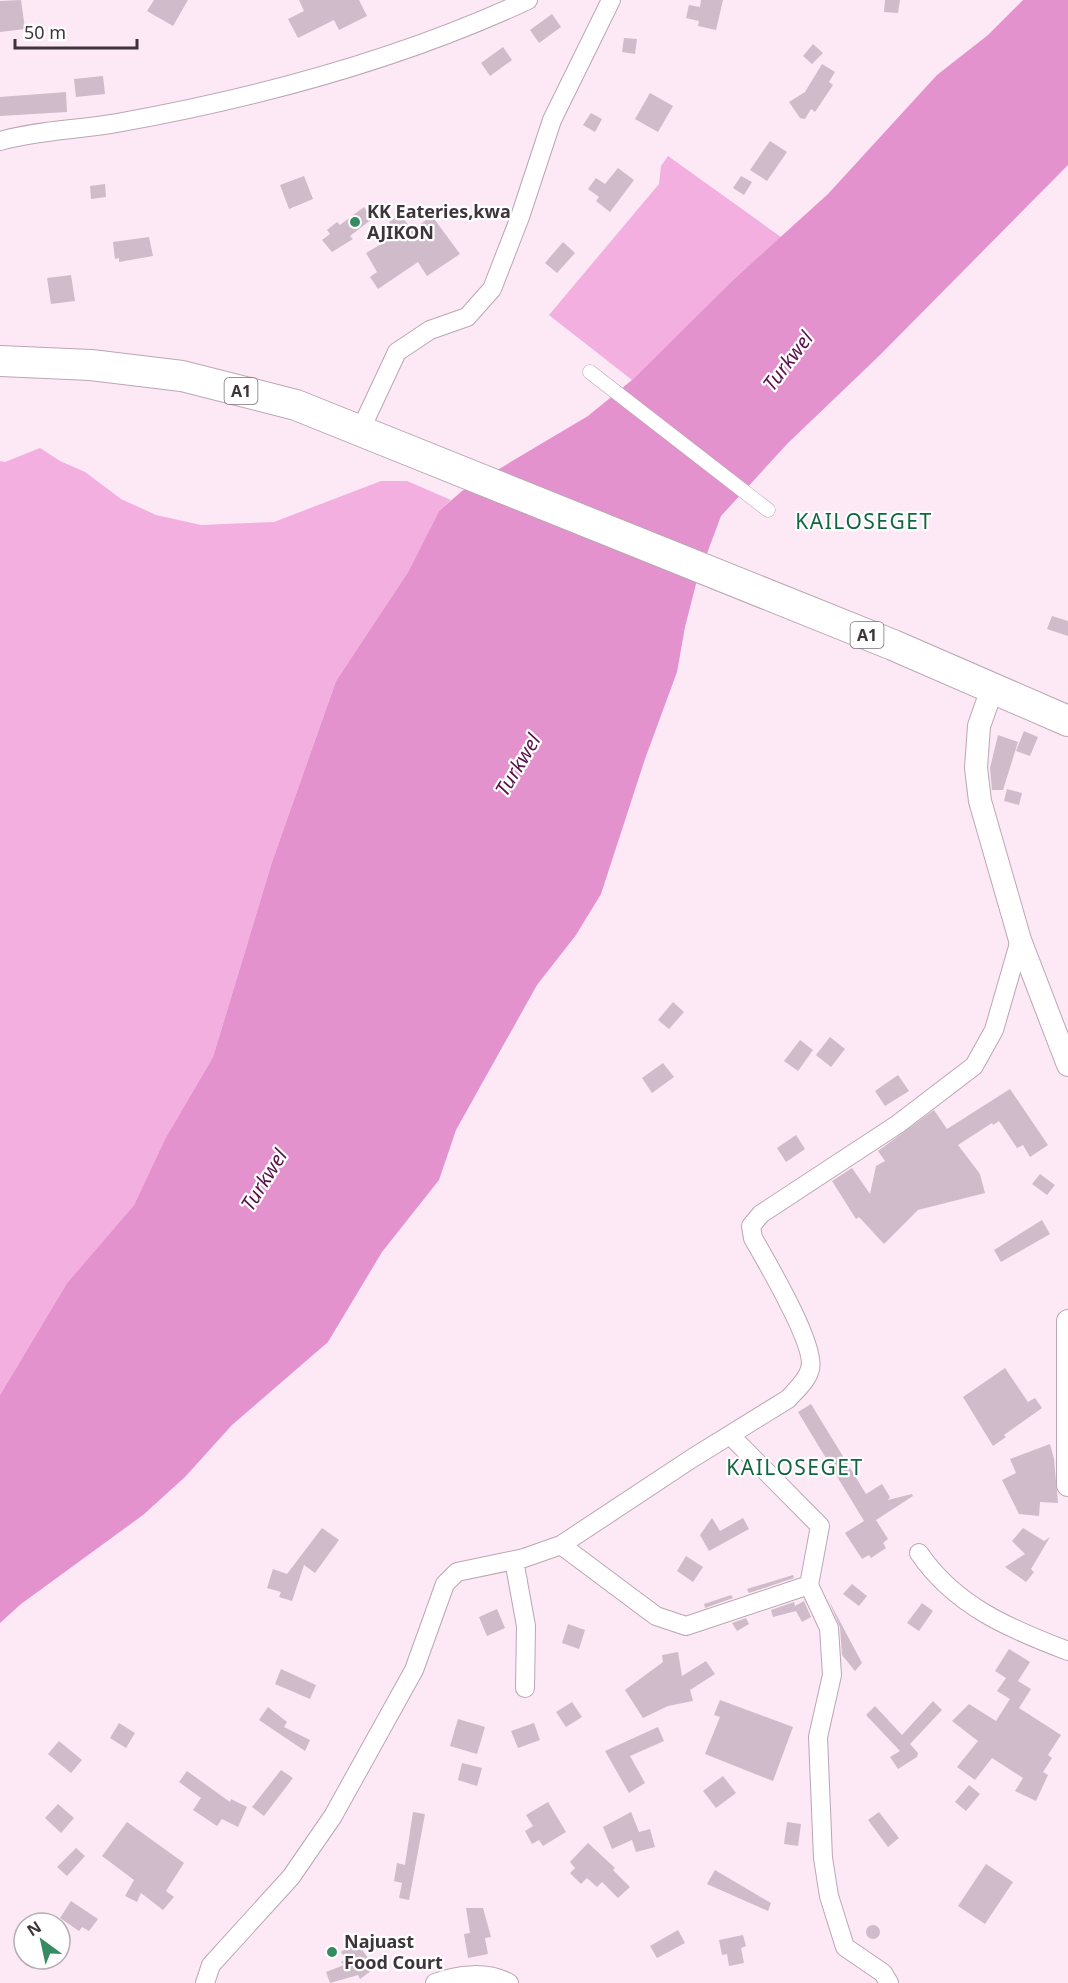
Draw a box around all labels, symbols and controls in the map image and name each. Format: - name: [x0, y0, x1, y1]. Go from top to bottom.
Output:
- scale bar: [15, 12, 136, 50]
- text: 50 m: [24, 20, 66, 44]
- place label: KK Eateries,kwa AJIKON: [367, 199, 511, 244]
- marker: KK Eateries,kwa AJIKON: [348, 215, 362, 229]
- water label: Turkwel: [756, 325, 819, 396]
- road number: A1: [224, 378, 258, 404]
- district label: KAILOSEGET: [795, 507, 933, 535]
- road number: A1: [850, 622, 884, 648]
- water label: Turkwel: [488, 728, 547, 801]
- water label: Turkwel: [234, 1143, 294, 1216]
- district label: KAILOSEGET: [726, 1453, 864, 1481]
- north arrow: [12, 1911, 72, 1971]
- text: N: [22, 1916, 45, 1941]
- place label: Najuast Food Court: [344, 1929, 443, 1974]
- marker: Najuast Food Court: [325, 1945, 339, 1959]

